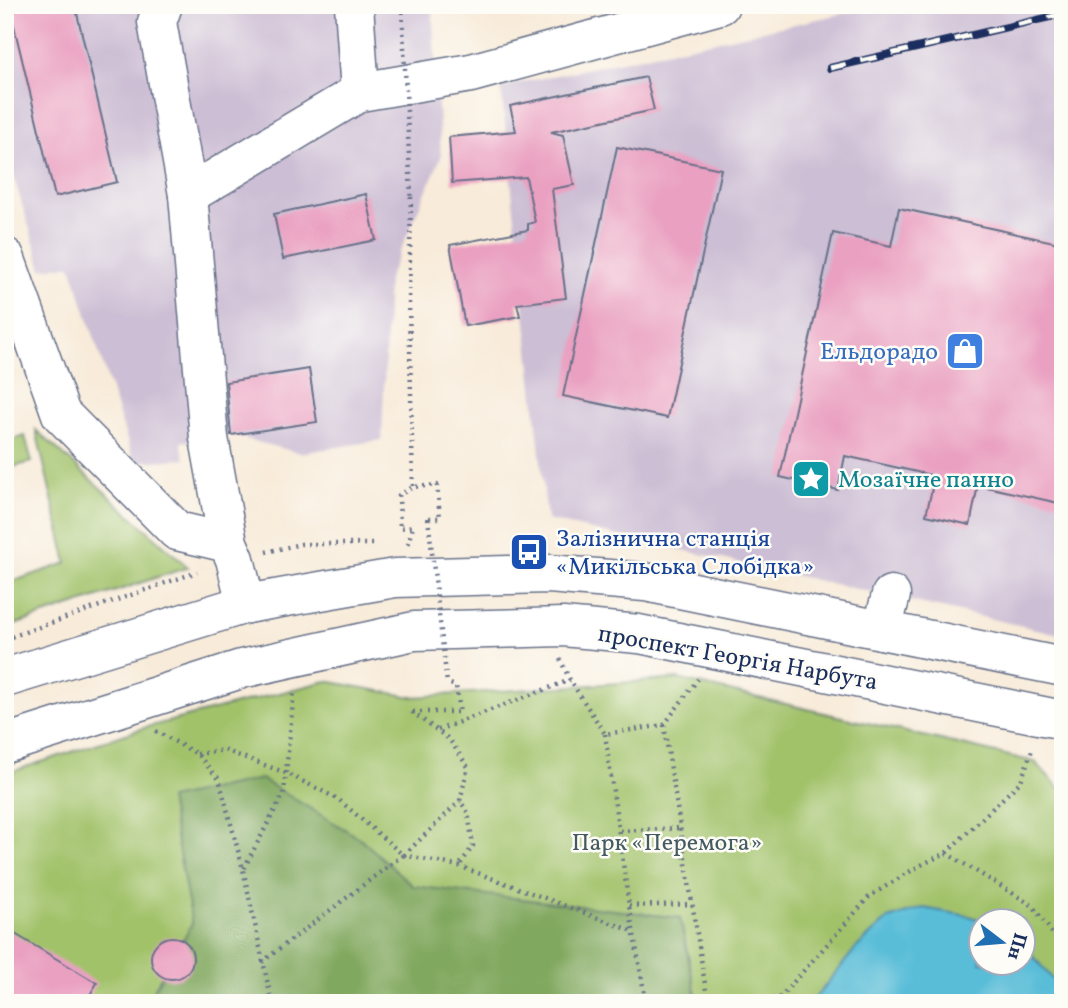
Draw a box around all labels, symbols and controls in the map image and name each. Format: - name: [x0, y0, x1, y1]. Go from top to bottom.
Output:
- shop icon: Ельдорадо: [944, 330, 986, 372]
- place label: Ельдорадо: [820, 336, 938, 370]
- place icon: Мозаїчне панно: [790, 458, 832, 500]
- place label: Мозаїчне панно: [838, 464, 1014, 498]
- place label: Залізнична станція «Микільська Слобідка»: [556, 523, 814, 585]
- bus stop icon: Залізнична станція «Микільська Слобідка»: [508, 531, 550, 573]
- street label: проспект Георгія Нарбута: [595, 618, 880, 700]
- park label: Парк «Перемога»: [572, 827, 762, 861]
- north arrow: [967, 906, 1036, 976]
- text: Пн: [1000, 930, 1033, 963]

